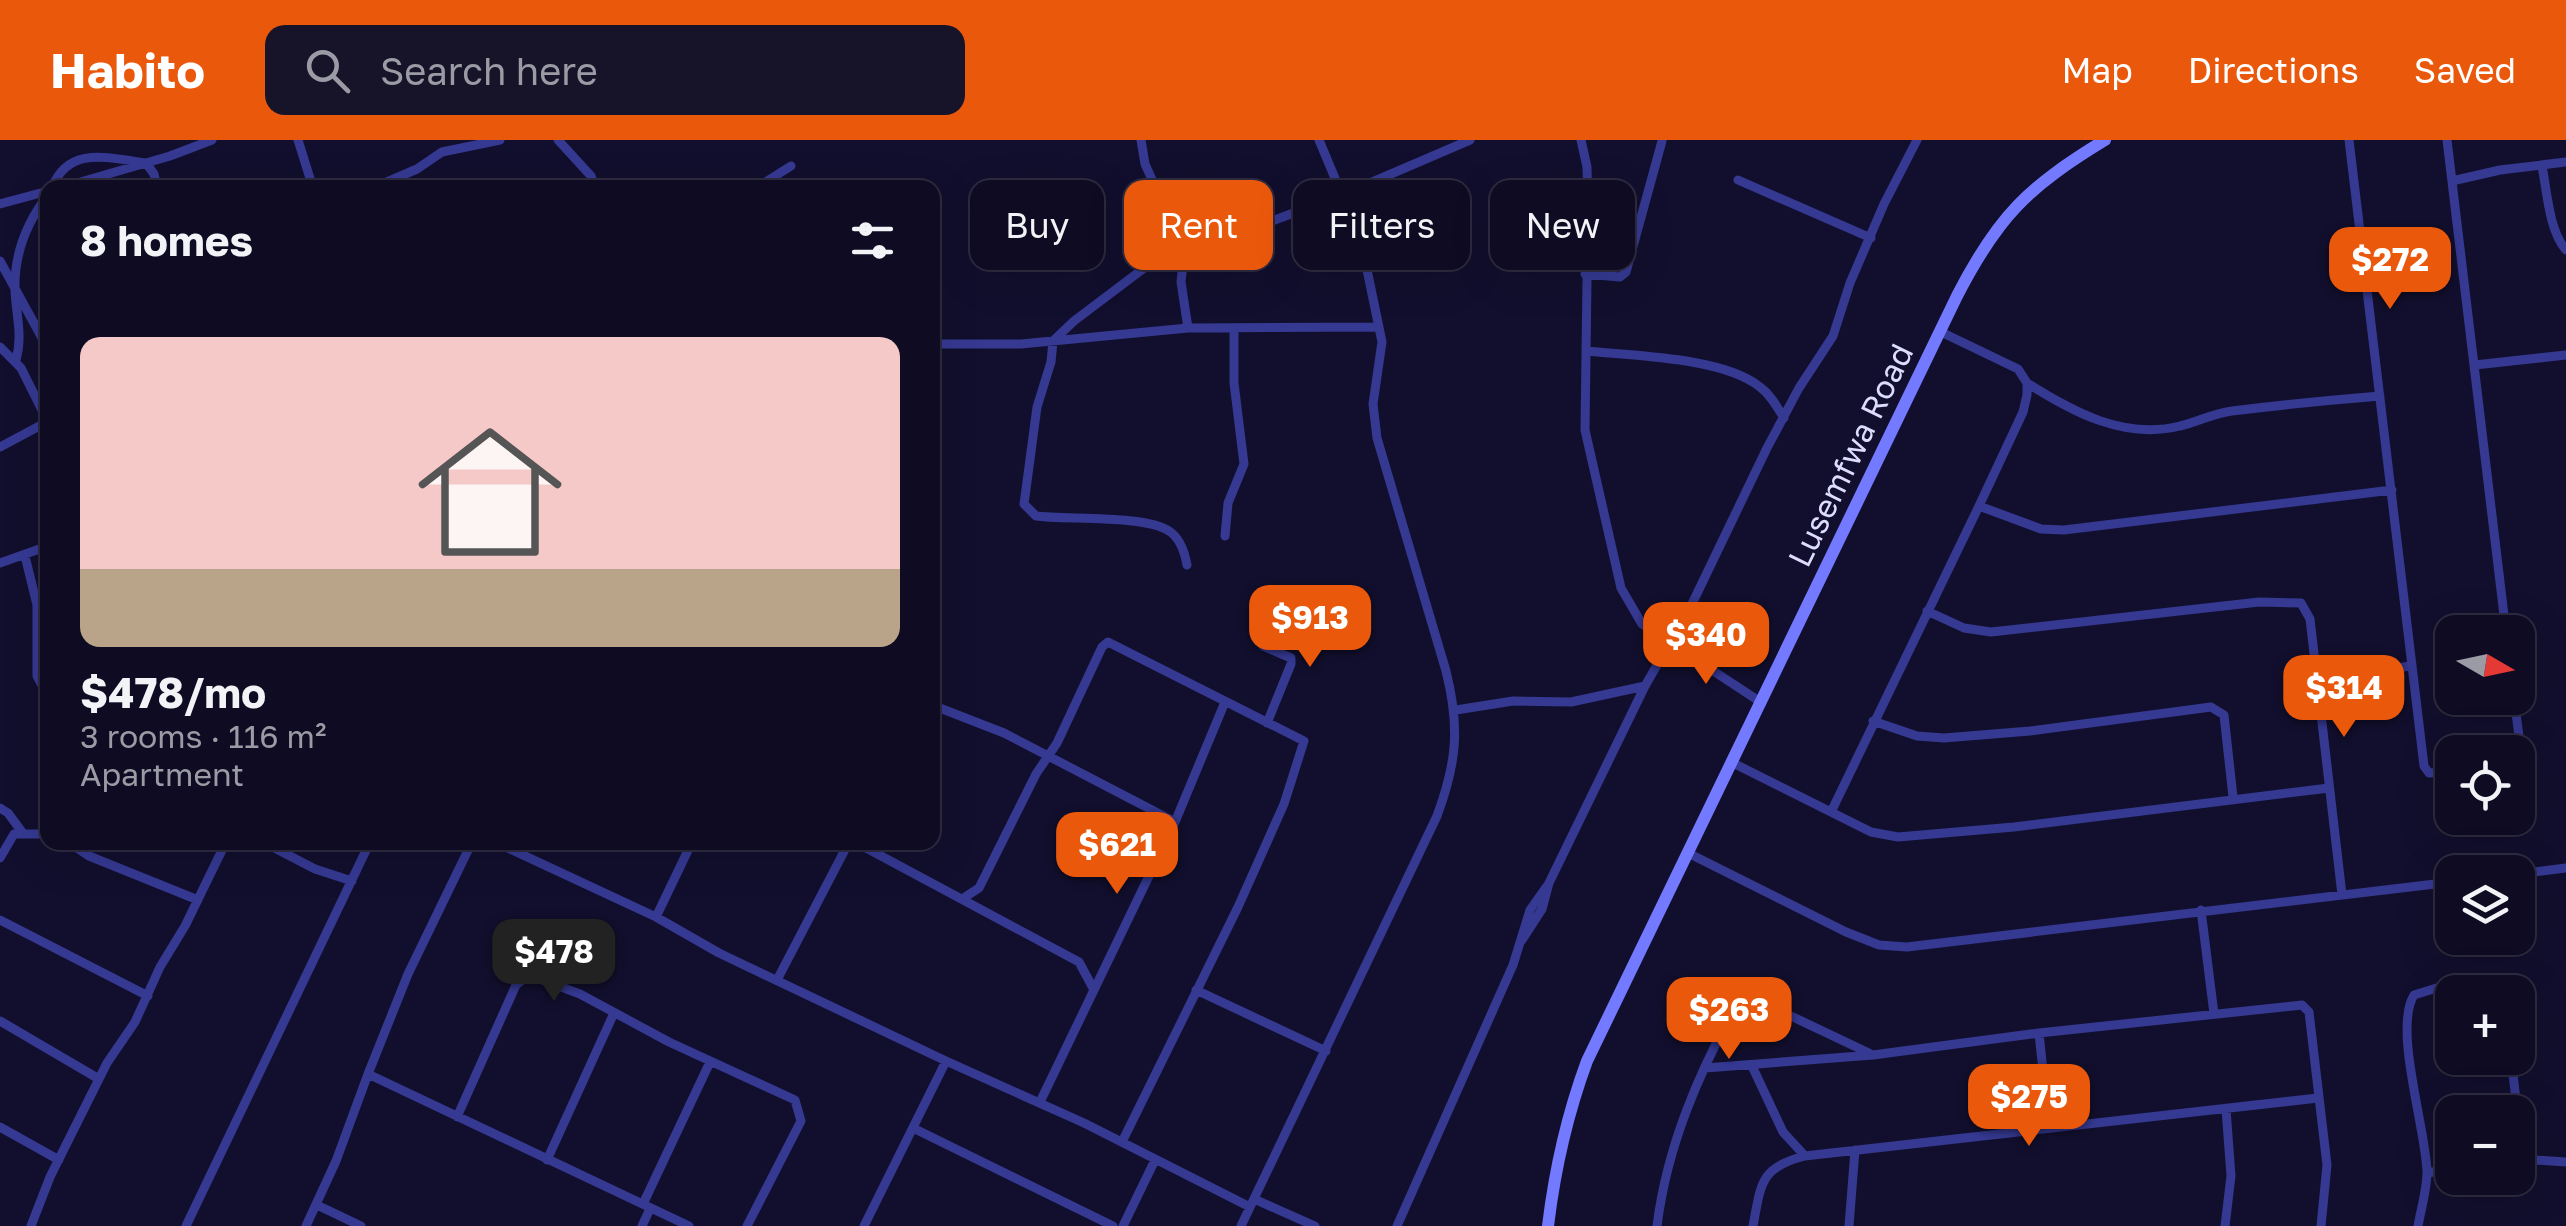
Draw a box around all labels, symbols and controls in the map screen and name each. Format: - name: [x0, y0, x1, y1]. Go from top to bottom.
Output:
- search box: [265, 25, 965, 115]
- text: Habito: [50, 41, 205, 99]
- icon: search: [300, 43, 355, 98]
- text: Search here: [380, 48, 598, 93]
- text: Map: [2061, 49, 2133, 91]
- text: Directions: [2188, 49, 2359, 91]
- text: Saved: [2414, 49, 2516, 91]
- chip: Buy: [970, 180, 1104, 270]
- chip: Rent: [1124, 180, 1273, 270]
- chip: Filters: [1293, 180, 1470, 270]
- chip: New: [1490, 180, 1635, 270]
- icon: filters: [845, 213, 900, 268]
- text: 8 homes: [80, 215, 253, 265]
- pin: $272: [2331, 227, 2449, 312]
- text: $272: [2351, 240, 2429, 278]
- street label: Lusemfwa Road: [1780, 338, 1920, 572]
- icon: home: [400, 402, 580, 582]
- pin: $913: [1251, 585, 1369, 670]
- text: $913: [1271, 598, 1349, 636]
- pin: $340: [1647, 602, 1765, 687]
- text: $340: [1665, 615, 1747, 653]
- north arrow: [2435, 615, 2535, 715]
- map controls: [2435, 615, 2535, 1195]
- pin: $314: [2285, 655, 2403, 740]
- text: $478/mo: [80, 667, 266, 717]
- text: $314: [2305, 668, 2383, 706]
- text: 3 rooms · 116 m²: [80, 717, 326, 755]
- button: locate: [2435, 735, 2535, 835]
- text: Apartment: [80, 755, 244, 793]
- pin: $621: [1058, 812, 1176, 897]
- text: $621: [1078, 825, 1156, 863]
- button: layers: [2435, 855, 2535, 955]
- pin: $478: [495, 919, 613, 1004]
- text: $478: [514, 932, 594, 970]
- button: +: [2435, 975, 2535, 1075]
- pin: $263: [1670, 977, 1788, 1062]
- text: $263: [1689, 990, 1769, 1028]
- pin: $275: [1970, 1064, 2088, 1149]
- text: $275: [1990, 1077, 2068, 1115]
- button: −: [2435, 1095, 2535, 1195]

